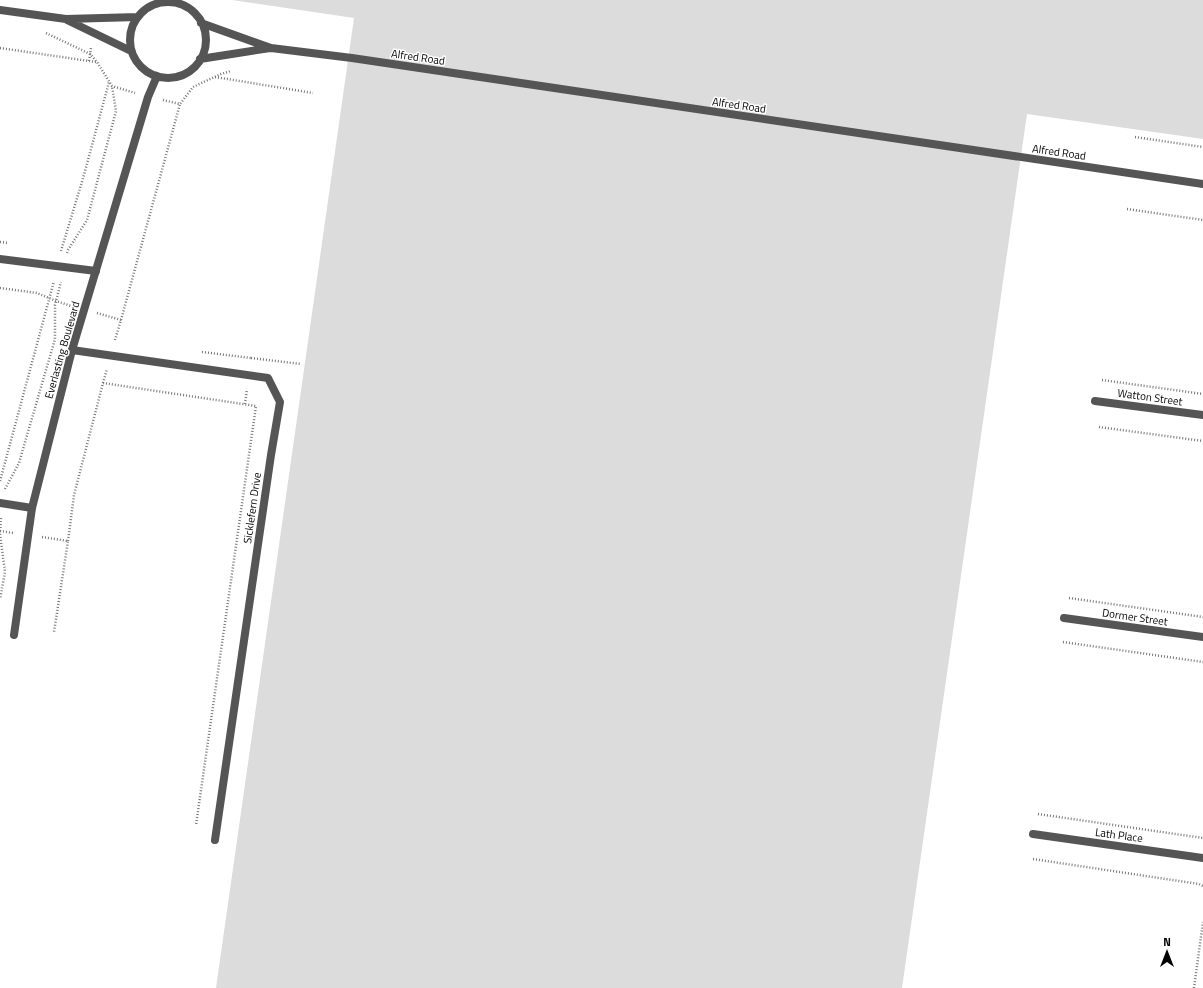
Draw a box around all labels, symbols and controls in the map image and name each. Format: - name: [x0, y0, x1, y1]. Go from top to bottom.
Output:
- street label: Alfred Road: [390, 45, 446, 69]
- street label: Alfred Road: [711, 93, 767, 117]
- street label: Alfred Road: [1031, 140, 1087, 164]
- street label: Everlasting Boulevard: [40, 299, 84, 401]
- street label: Watton Street: [1117, 385, 1184, 409]
- street label: Sicklefern Drive: [239, 471, 265, 545]
- street label: Dormer Street: [1101, 604, 1169, 630]
- street label: Lath Place: [1094, 824, 1144, 846]
- north arrow: [1147, 932, 1187, 972]
- text: N: [1163, 934, 1171, 950]

